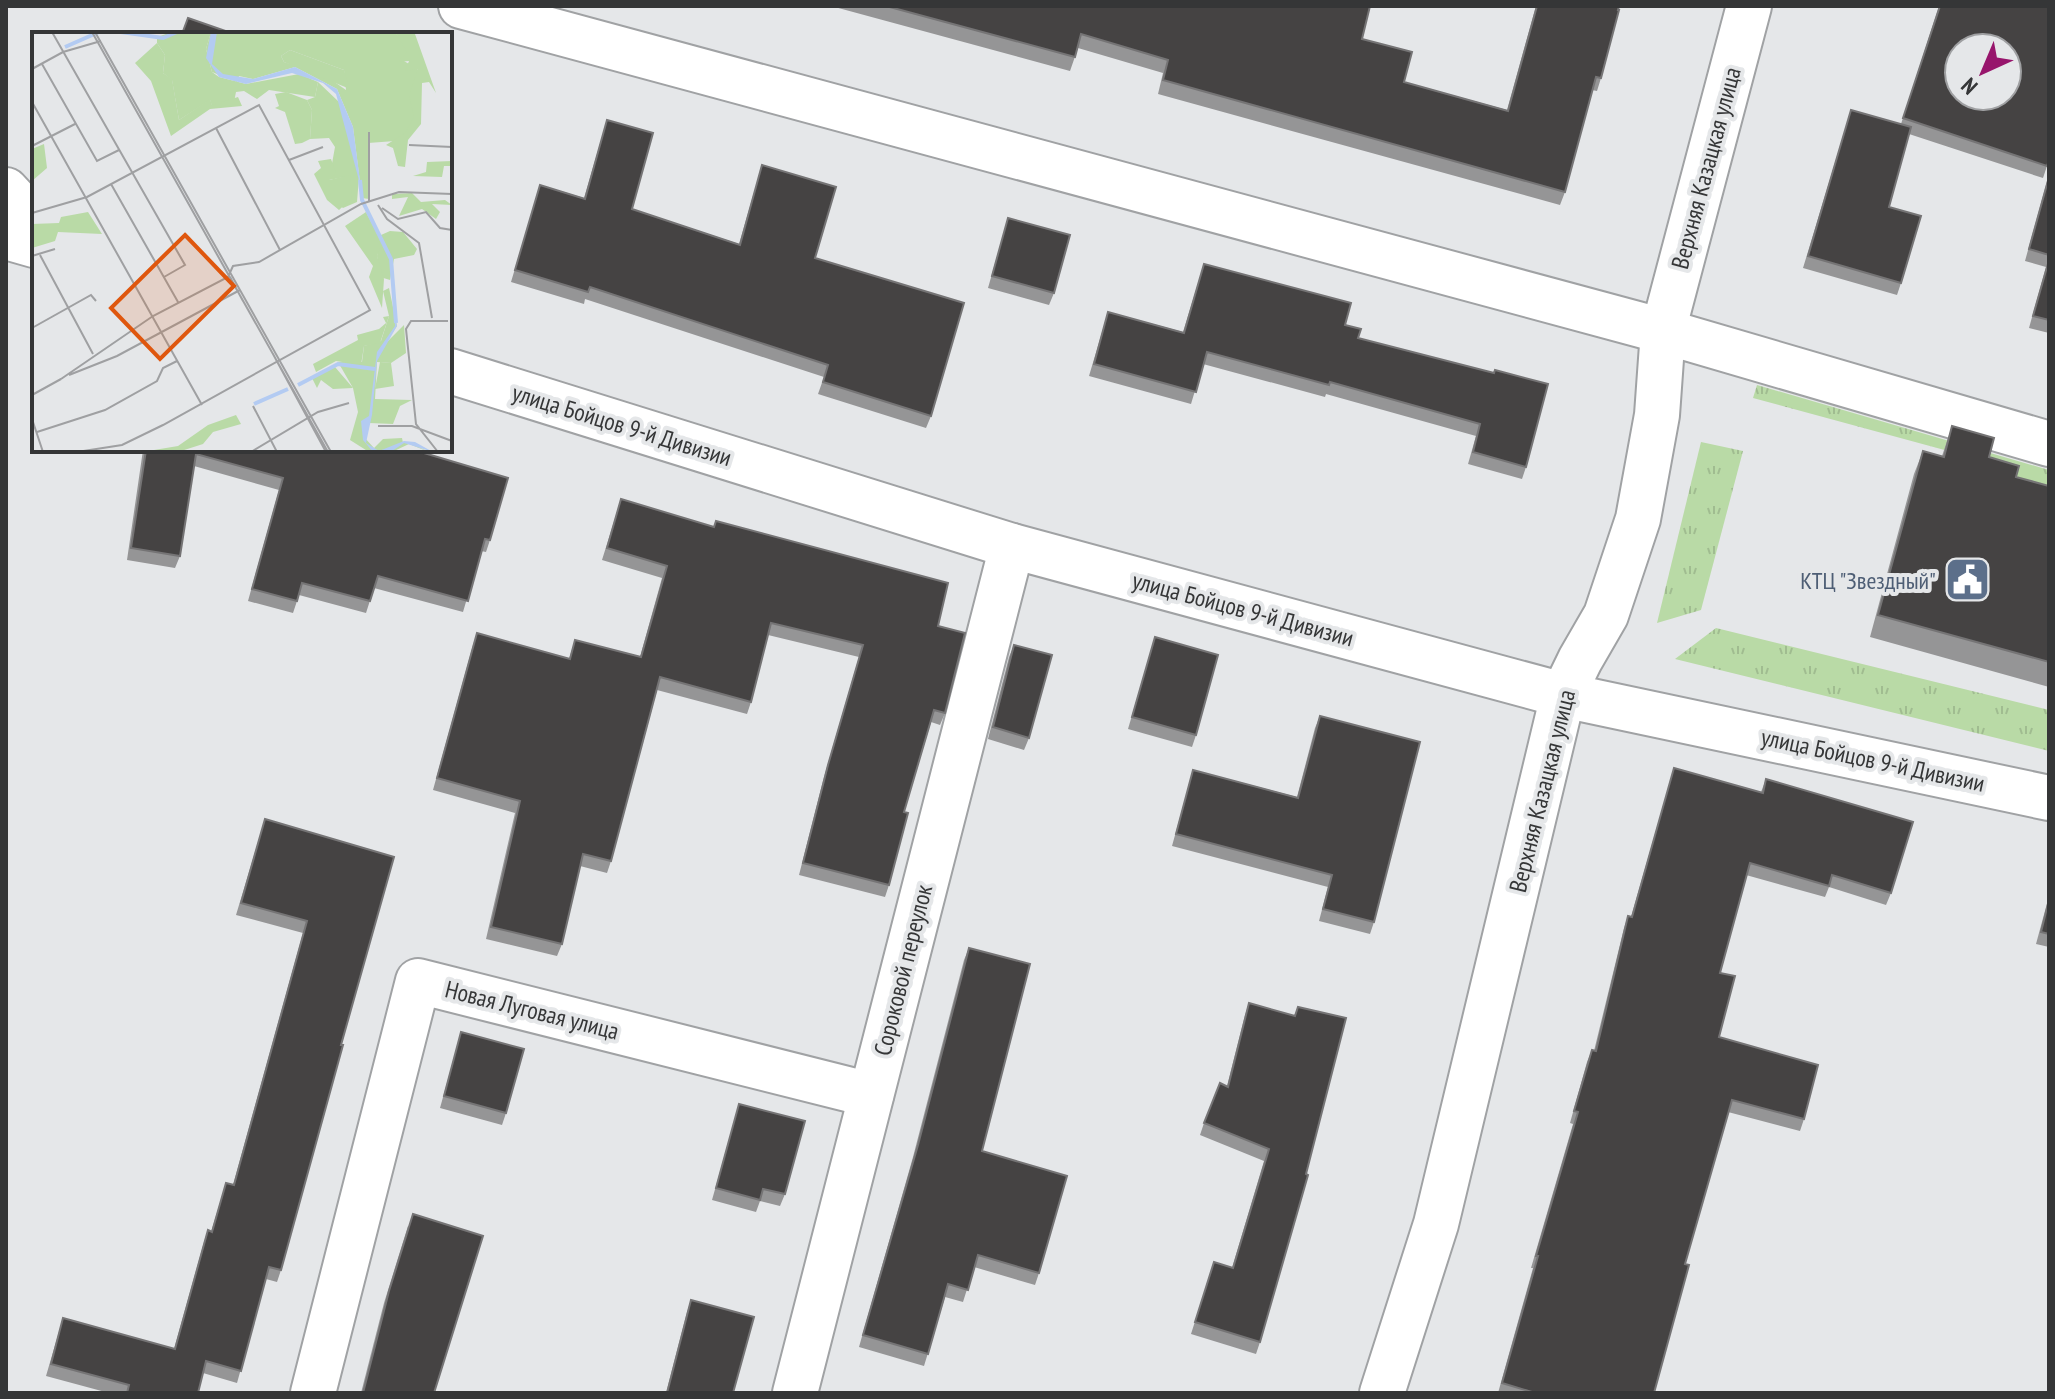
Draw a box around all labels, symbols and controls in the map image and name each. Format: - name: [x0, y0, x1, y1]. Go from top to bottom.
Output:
- inset map: [32, 32, 452, 452]
- north arrow: [1943, 32, 2023, 112]
- street label: Верхняя Казацкая улица: [1664, 64, 1748, 272]
- text: N: [1955, 72, 1983, 101]
- street label: улица Бойцов 9-й Дивизии: [509, 377, 735, 473]
- public building icon: КТЦ "Звездный": [1943, 556, 1991, 604]
- street label: улица Бойцов 9-й Дивизии: [1129, 565, 1357, 653]
- place label: КТЦ "Звездный": [1800, 565, 1936, 596]
- street label: Верхняя Казацкая улица: [1502, 686, 1582, 896]
- street label: улица Бойцов 9-й Дивизии: [1758, 721, 1988, 799]
- street label: Сороковой переулок: [867, 881, 939, 1059]
- street label: Новая Луговая улица: [442, 973, 622, 1047]

